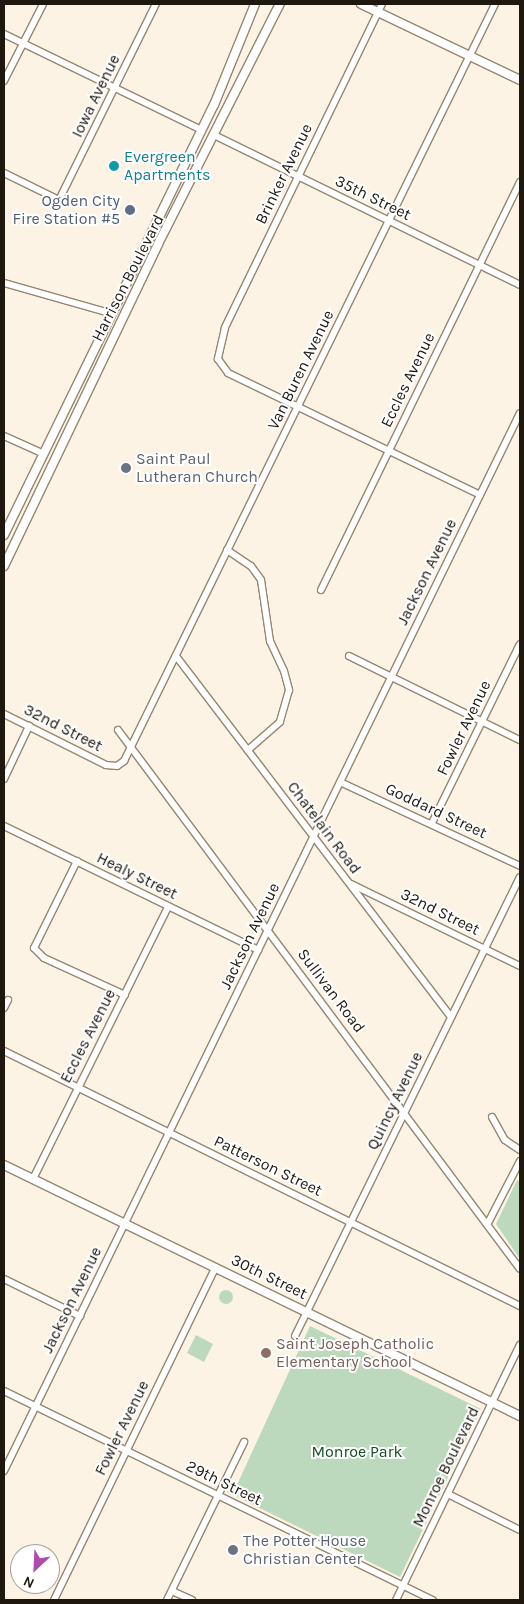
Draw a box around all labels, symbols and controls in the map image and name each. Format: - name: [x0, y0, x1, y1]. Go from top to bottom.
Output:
- street label: Iowa Avenue: [68, 51, 124, 141]
- street label: Brinker Avenue: [251, 121, 317, 227]
- place label: Evergreen Apartments: [124, 147, 210, 185]
- marker: Evergreen Apartments: [108, 160, 120, 172]
- street label: 35th Street: [332, 171, 414, 225]
- place label: Ogden City Fire Station #5: [13, 191, 120, 229]
- marker: Ogden City Fire Station #5: [124, 204, 136, 216]
- street label: Harrison Boulevard: [88, 211, 168, 345]
- street label: Van Buren Avenue: [264, 307, 338, 433]
- street label: Eccles Avenue: [377, 329, 439, 431]
- place label: Saint Paul Lutheran Church: [136, 449, 258, 487]
- marker: Saint Paul Lutheran Church: [120, 462, 132, 474]
- street label: Jackson Avenue: [393, 516, 461, 628]
- street label: Fowler Avenue: [433, 677, 495, 779]
- street label: 32nd Street: [21, 700, 105, 756]
- street label: Chatelain Road: [283, 778, 365, 878]
- street label: Goddard Street: [382, 779, 490, 843]
- street label: Healy Street: [94, 848, 180, 904]
- street label: Jackson Avenue: [216, 880, 284, 992]
- street label: 32nd Street: [397, 885, 483, 939]
- street label: Sullivan Road: [293, 945, 369, 1037]
- street label: Eccles Avenue: [56, 986, 120, 1086]
- street label: Quincy Avenue: [363, 1049, 427, 1153]
- street label: Patterson Street: [211, 1131, 325, 1201]
- street label: Jackson Avenue: [38, 1244, 106, 1356]
- street label: 30th Street: [228, 1250, 310, 1304]
- place label: Saint Joseph Catholic Elementary School: [276, 1334, 434, 1372]
- marker: Saint Joseph Catholic Elementary School: [260, 1347, 272, 1359]
- street label: Fowler Avenue: [91, 1377, 153, 1479]
- street label: Monroe Boulevard: [409, 1404, 483, 1530]
- park label: Monroe Park: [312, 1442, 402, 1462]
- street label: 29th Street: [183, 1456, 265, 1510]
- place label: The Potter House Christian Center: [243, 1531, 366, 1569]
- north arrow: [10, 1544, 60, 1594]
- marker: The Potter House Christian Center: [227, 1544, 239, 1556]
- text: N: [21, 1572, 37, 1592]

